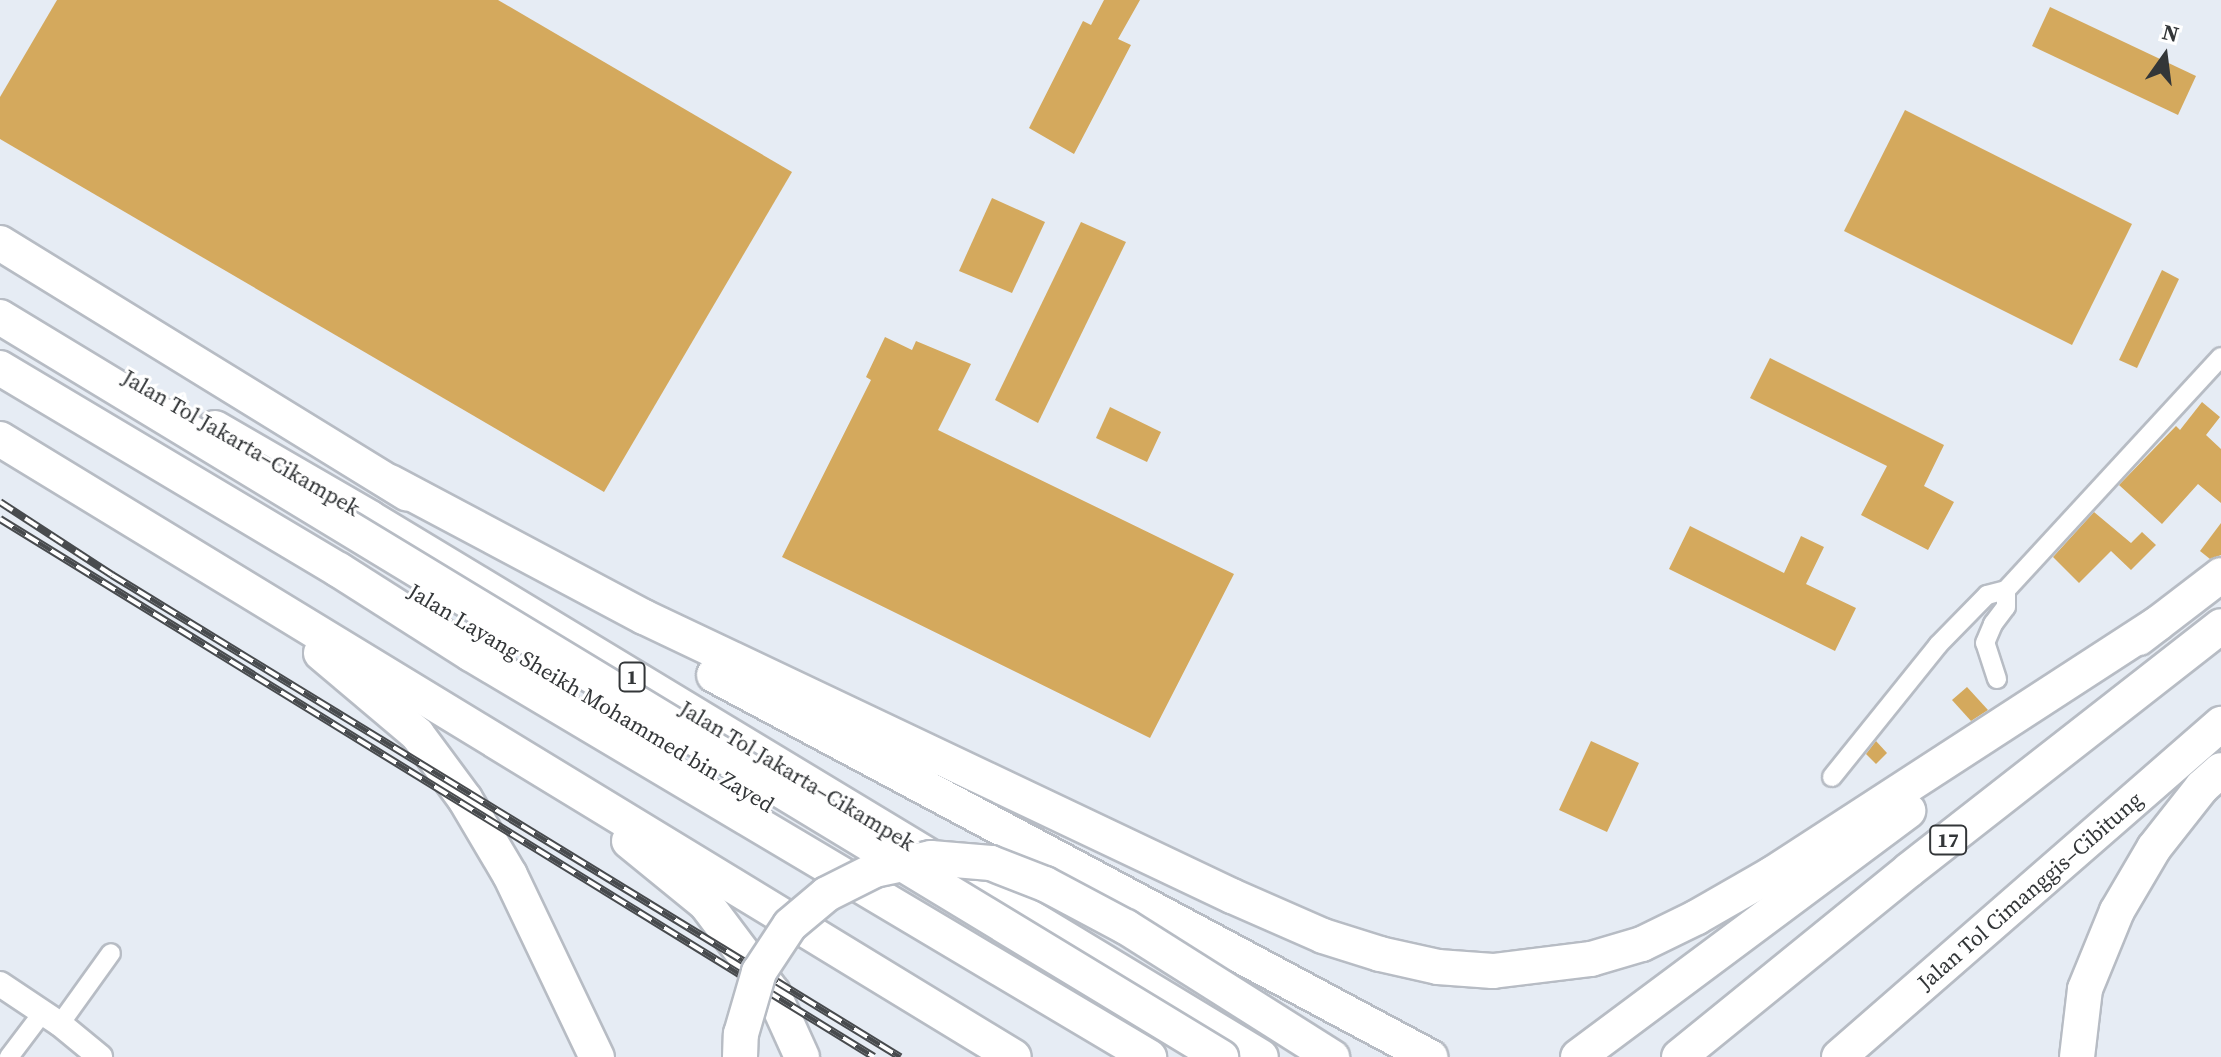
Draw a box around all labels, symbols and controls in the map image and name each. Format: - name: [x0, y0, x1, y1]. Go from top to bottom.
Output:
- north arrow: [2125, 16, 2205, 96]
- text: N: [2159, 16, 2182, 49]
- street label: Jalan Tol Jakarta–Cikampek: [117, 364, 365, 522]
- street label: Jalan Layang Sheikh Mohammed bin Zayed: [403, 578, 779, 818]
- road number: 1: [618, 661, 646, 693]
- street label: Jalan Tol Jakarta–Cikampek: [674, 695, 920, 857]
- street label: Jalan Tol Cimanggis–Cibitung: [1912, 786, 2148, 996]
- road number: 17: [1928, 824, 1968, 856]

